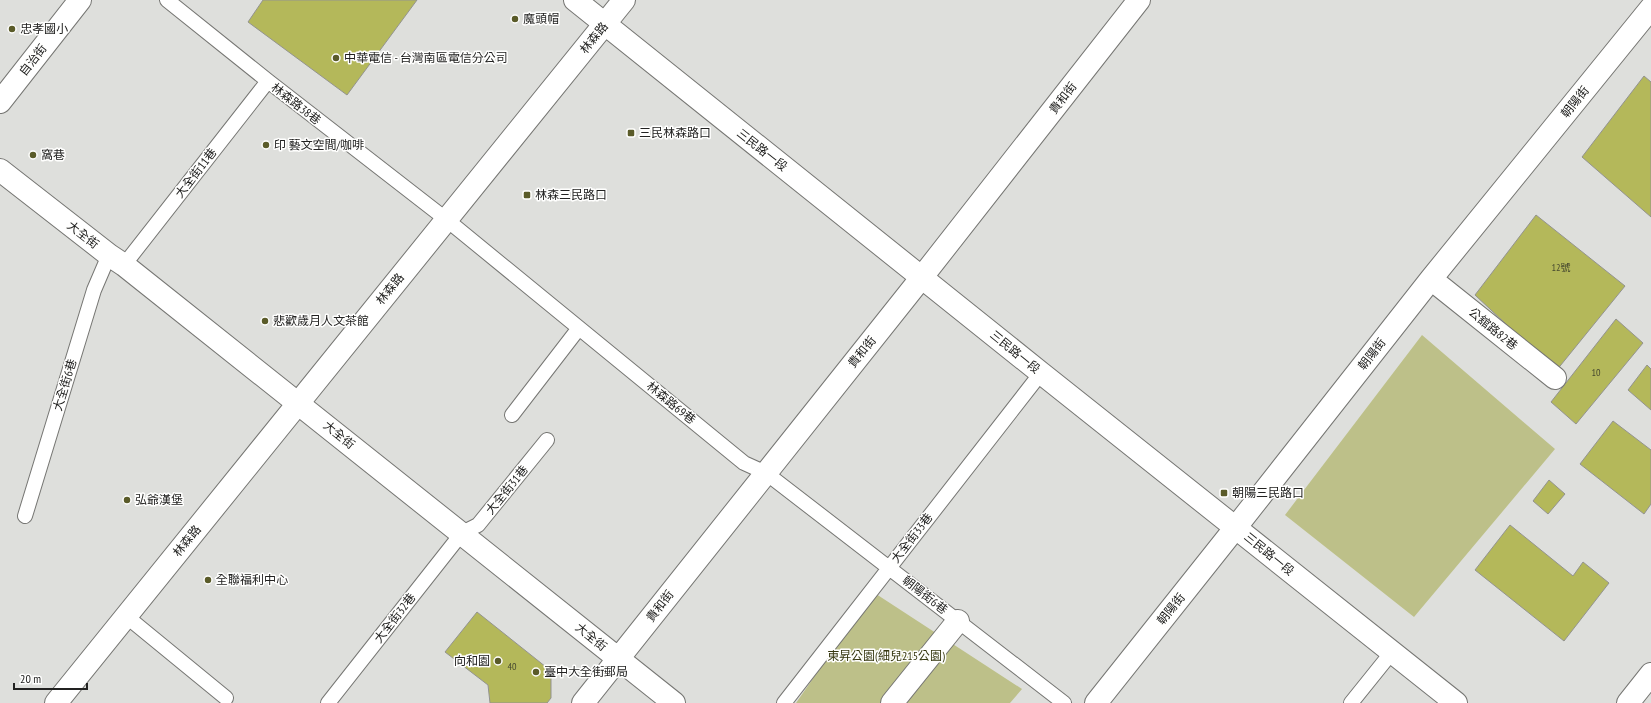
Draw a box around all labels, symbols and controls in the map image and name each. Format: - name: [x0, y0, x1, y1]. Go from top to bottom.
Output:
- place label: 魔頭帽: [523, 11, 559, 26]
- marker: 魔頭帽: [510, 14, 520, 24]
- street label: 林森路: [576, 19, 611, 56]
- place label: 忠孝國小: [20, 21, 68, 36]
- marker: 忠孝國小: [7, 24, 17, 34]
- street label: 自治街: [16, 41, 50, 78]
- place label: 中華電信 - 台灣南區電信分公司: [344, 50, 508, 65]
- marker: 中華電信 - 台灣南區電信分公司: [331, 53, 341, 63]
- street label: 貴和街: [1046, 79, 1080, 116]
- street label: 林森路38巷: [269, 80, 324, 128]
- street label: 朝陽街: [1557, 83, 1592, 120]
- place label: 三民林森路口: [639, 125, 711, 140]
- street label: 三民路一段: [734, 125, 791, 174]
- marker: 三民林森路口: [626, 128, 636, 138]
- place label: 印 藝文空間/咖啡: [274, 137, 364, 152]
- marker: 印 藝文空間/咖啡: [261, 140, 271, 150]
- street label: 大全街11巷: [172, 145, 220, 200]
- place label: 窩巷: [41, 147, 65, 162]
- marker: 窩巷: [28, 150, 38, 160]
- place label: 林森三民路口: [535, 187, 607, 202]
- marker: 林森三民路口: [522, 190, 532, 200]
- street label: 大全街: [65, 218, 102, 252]
- house number: 12號: [1552, 261, 1571, 274]
- street label: 林森路: [372, 270, 407, 307]
- street label: 公舘路82巷: [1466, 304, 1521, 353]
- place label: 悲歡歲月人文茶館: [273, 313, 369, 328]
- marker: 悲歡歲月人文茶館: [260, 316, 270, 326]
- street label: 三民路一段: [987, 327, 1043, 376]
- street label: 貴和街: [844, 333, 879, 370]
- street label: 朝陽街: [1355, 335, 1389, 372]
- street label: 大全街6巷: [50, 357, 80, 413]
- house number: 10: [1592, 366, 1601, 379]
- street label: 林森路69巷: [644, 378, 699, 427]
- street label: 大全街: [321, 417, 358, 452]
- street label: 大全街31巷: [482, 462, 531, 517]
- place label: 朝陽三民路口: [1232, 485, 1304, 500]
- marker: 朝陽三民路口: [1219, 488, 1229, 498]
- place label: 弘爺漢堡: [135, 492, 183, 507]
- marker: 弘爺漢堡: [122, 495, 132, 505]
- street label: 大全街33巷: [888, 510, 936, 565]
- street label: 林森路: [169, 522, 204, 559]
- street label: 三民路一段: [1241, 529, 1297, 578]
- place label: 全聯福利中心: [216, 572, 288, 587]
- street label: 朝陽街6巷: [900, 572, 951, 617]
- marker: 全聯福利中心: [203, 575, 213, 585]
- street label: 貴和街: [643, 587, 677, 624]
- street label: 大全街32巷: [371, 590, 419, 645]
- street label: 朝陽街: [1153, 590, 1188, 627]
- street label: 大全街: [573, 619, 610, 654]
- park label: 東昇公園(細兒215公園): [827, 648, 945, 663]
- place label: 向和園: [454, 653, 490, 668]
- marker: 向和園: [493, 656, 503, 666]
- house number: 40: [508, 660, 517, 673]
- place label: 臺中大全街郵局: [544, 664, 628, 679]
- scale bar: [14, 665, 87, 691]
- marker: 臺中大全街郵局: [531, 667, 541, 677]
- text: 20 m: [20, 671, 41, 686]

